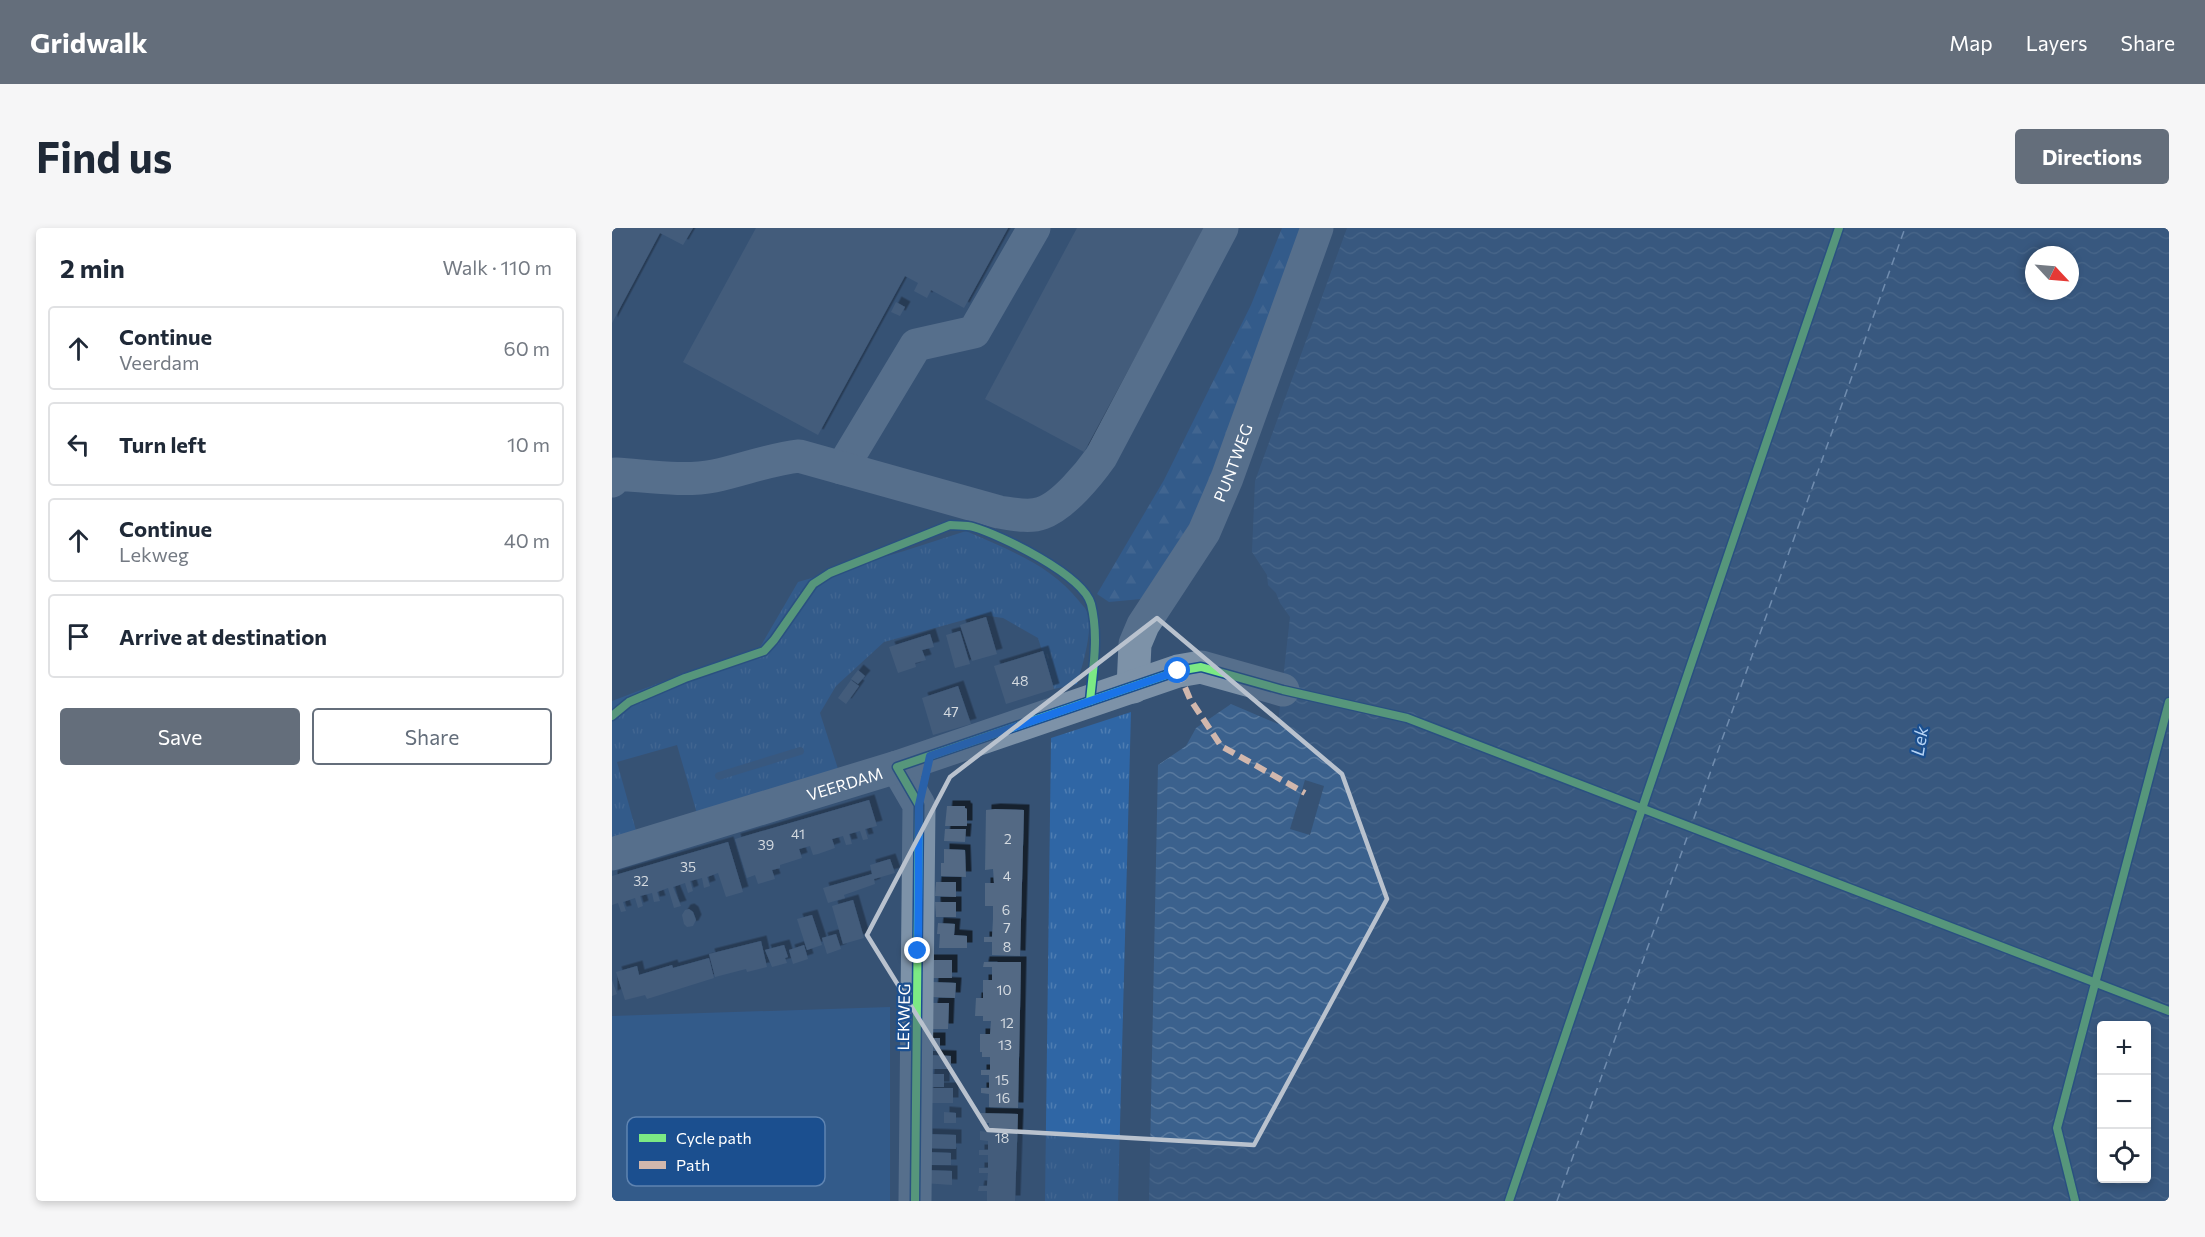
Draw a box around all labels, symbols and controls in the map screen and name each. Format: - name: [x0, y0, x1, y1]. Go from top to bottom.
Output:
- text: Gridwalk: [30, 25, 148, 59]
- text: Map: [1949, 30, 1993, 55]
- text: Layers: [2026, 30, 2088, 55]
- text: Share: [2121, 30, 2175, 55]
- button: Directions: [2015, 129, 2169, 184]
- text: Find us: [36, 130, 172, 182]
- north arrow: [2025, 246, 2079, 300]
- text: 2 min: [60, 252, 125, 283]
- text: Walk · 110 m: [442, 255, 552, 279]
- text: Continue: [119, 323, 212, 350]
- icon: ahead: [62, 332, 95, 365]
- text: 60 m: [504, 336, 550, 360]
- text: Veerdam: [119, 350, 200, 374]
- street label: PUNTWEG: [1209, 421, 1255, 504]
- icon: left: [62, 428, 95, 461]
- text: Turn left: [119, 431, 206, 458]
- text: 10 m: [507, 432, 550, 456]
- text: Continue: [119, 515, 212, 542]
- icon: ahead: [62, 524, 95, 557]
- text: 40 m: [504, 528, 550, 552]
- text: Lekweg: [119, 542, 189, 566]
- icon: arrive: [62, 620, 95, 653]
- text: Arrive at destination: [119, 623, 327, 650]
- route start: [1164, 657, 1190, 683]
- house number: 48: [1012, 672, 1028, 689]
- house number: 47: [943, 703, 959, 720]
- button: Save: [60, 708, 300, 765]
- button: Share: [312, 708, 552, 765]
- water label: Lek: [1906, 723, 1932, 757]
- street label: VEERDAM: [804, 763, 885, 804]
- house number: 41: [791, 825, 805, 842]
- house number: 2: [1004, 830, 1012, 847]
- house number: 39: [758, 836, 774, 853]
- house number: 35: [680, 858, 696, 875]
- house number: 4: [1003, 867, 1012, 884]
- house number: 32: [633, 872, 649, 889]
- house number: 6: [1002, 901, 1010, 918]
- house number: 7: [1003, 919, 1011, 936]
- route end: [904, 937, 930, 963]
- house number: 8: [1003, 938, 1011, 955]
- house number: 10: [996, 981, 1012, 998]
- street label: LEKWEG: [893, 983, 913, 1051]
- house number: 12: [1000, 1014, 1014, 1031]
- map controls: [2097, 1021, 2151, 1183]
- button: +: [2097, 1021, 2151, 1075]
- house number: 13: [998, 1036, 1012, 1053]
- house number: 15: [995, 1071, 1009, 1088]
- button: −: [2097, 1075, 2151, 1129]
- house number: 16: [996, 1089, 1010, 1106]
- legend: [627, 1117, 825, 1186]
- text: Cycle path: [676, 1128, 752, 1147]
- house number: 18: [995, 1129, 1009, 1146]
- button: locate: [2097, 1129, 2151, 1183]
- text: Path: [676, 1155, 710, 1174]

